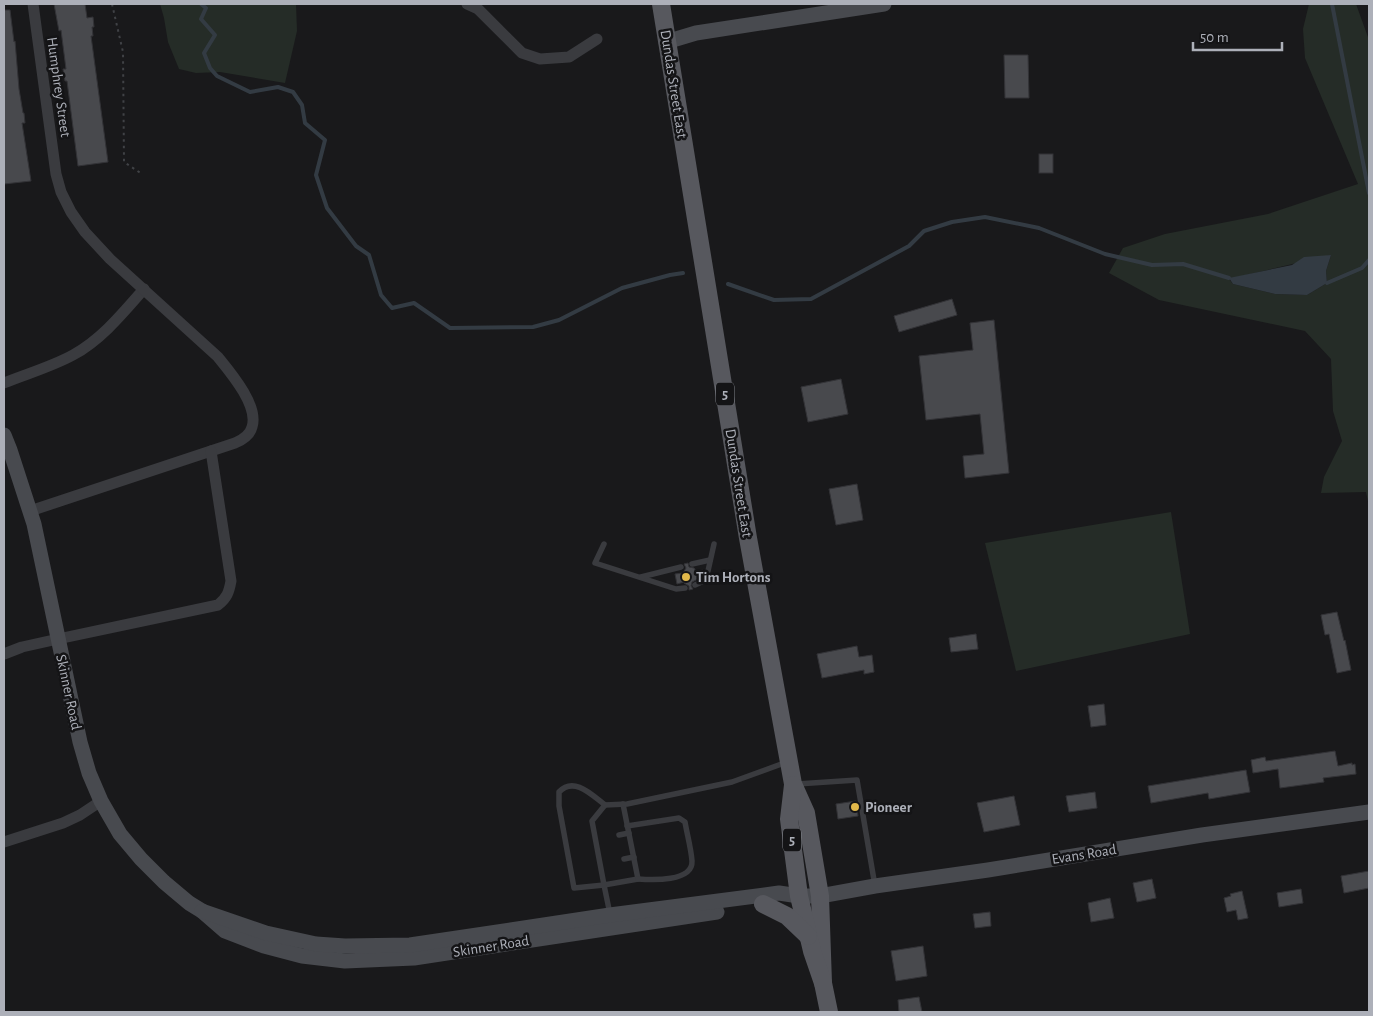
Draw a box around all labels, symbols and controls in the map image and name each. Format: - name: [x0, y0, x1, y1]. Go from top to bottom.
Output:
- scale bar: [1193, 20, 1282, 52]
- street label: Dundas Street East: [658, 29, 690, 140]
- text: 50 m: [1200, 30, 1229, 45]
- street label: Humphrey Street: [44, 36, 73, 138]
- road number: 5: [716, 382, 734, 406]
- street label: Dundas Street East: [723, 428, 755, 539]
- place label: Tim Hortons: [696, 570, 771, 585]
- marker: Tim Hortons: [680, 571, 692, 583]
- street label: Skinner Road: [53, 653, 84, 731]
- place label: Pioneer: [865, 800, 913, 815]
- marker: Pioneer: [849, 801, 861, 813]
- road number: 5: [783, 828, 801, 852]
- street label: Evans Road: [1051, 842, 1118, 867]
- street label: Skinner Road: [452, 933, 530, 960]

